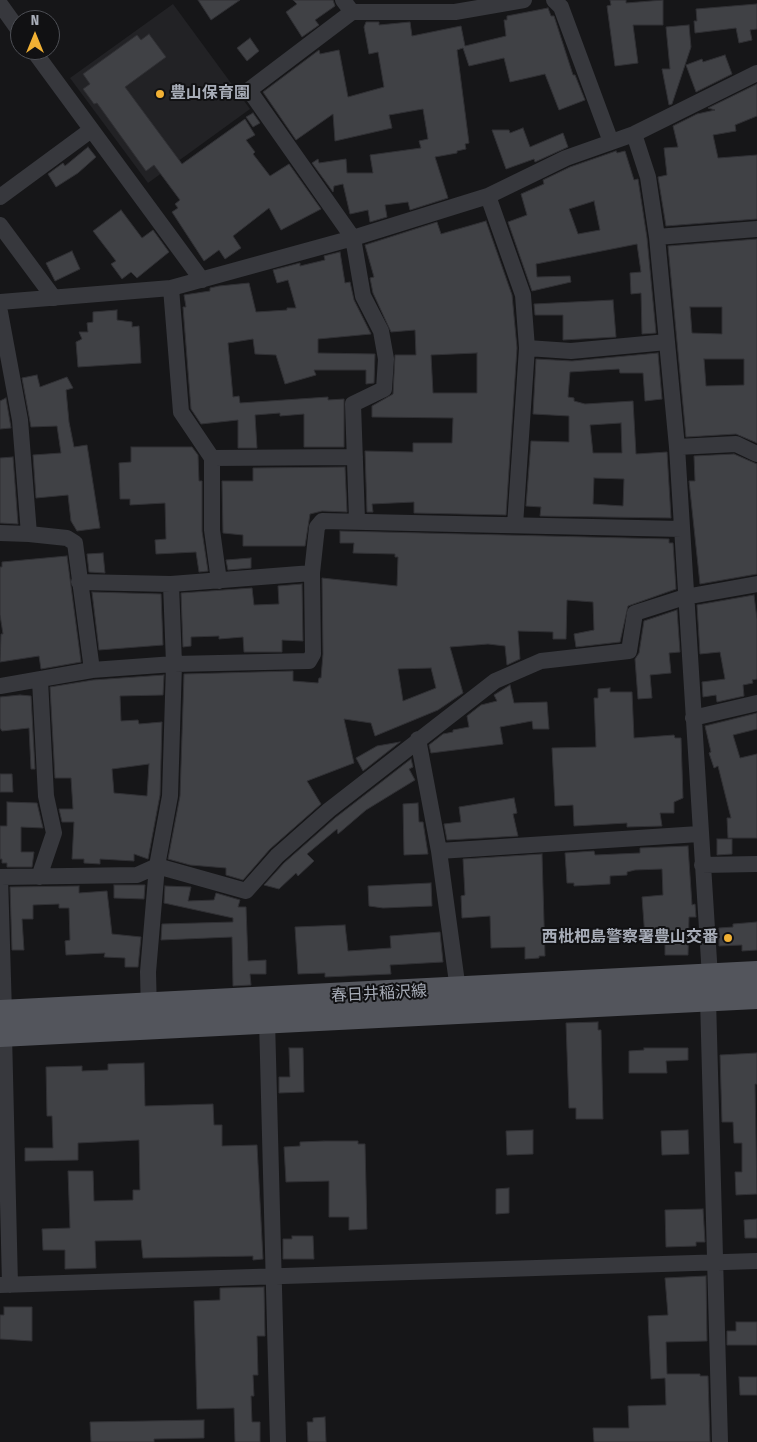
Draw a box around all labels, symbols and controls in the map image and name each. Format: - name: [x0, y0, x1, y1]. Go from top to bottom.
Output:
- north arrow: [10, 10, 60, 60]
- text: N: [31, 12, 39, 29]
- place label: 豊山保育園: [170, 84, 250, 104]
- marker: 豊山保育園: [154, 88, 166, 100]
- place label: 西枇杷島警察署豊山交番: [542, 928, 718, 948]
- marker: 西枇杷島警察署豊山交番: [722, 932, 734, 944]
- street label: 春日井稲沢線: [331, 982, 427, 1006]

